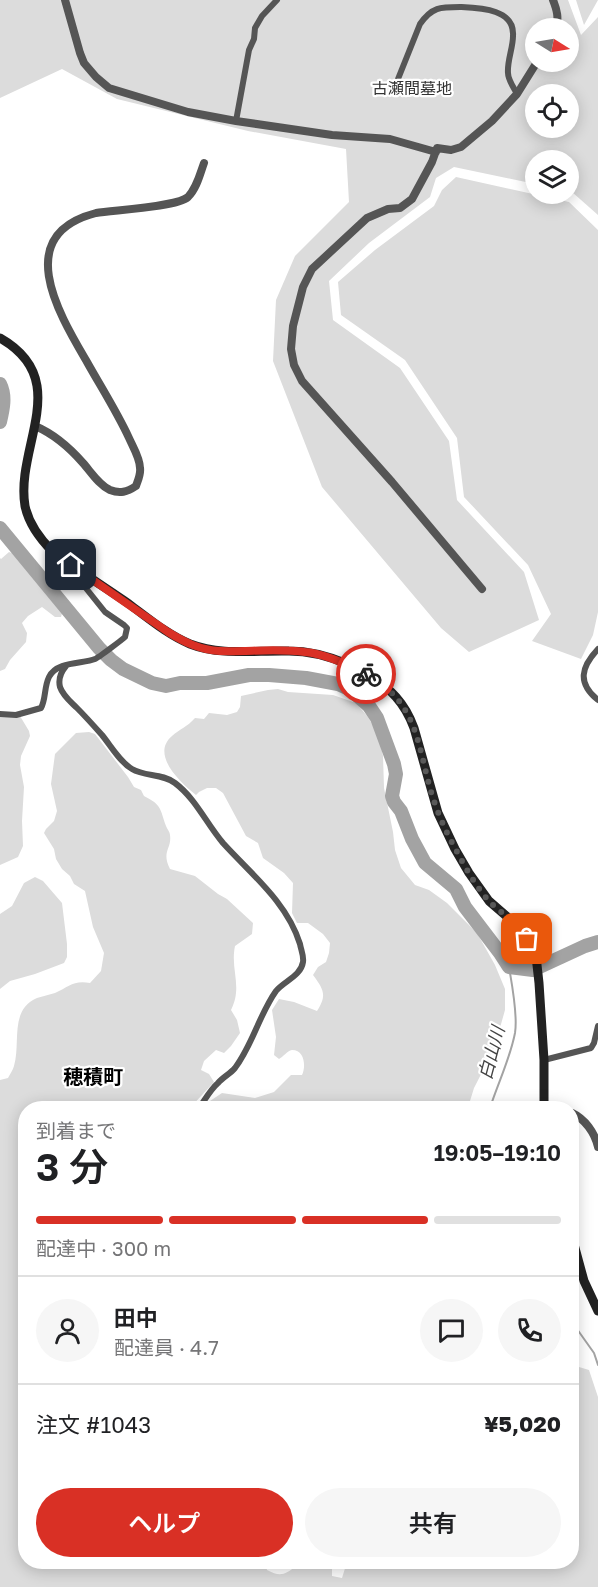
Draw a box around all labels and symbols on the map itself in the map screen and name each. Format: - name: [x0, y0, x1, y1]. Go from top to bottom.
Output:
- north arrow: [525, 18, 579, 72]
- park label: 古瀬間墓地: [372, 78, 452, 98]
- pin: [45, 539, 96, 590]
- courier: [336, 644, 396, 704]
- pin: [501, 913, 552, 964]
- water label: 白山川: [473, 1022, 509, 1082]
- district label: 穂積町: [63, 1064, 123, 1088]

